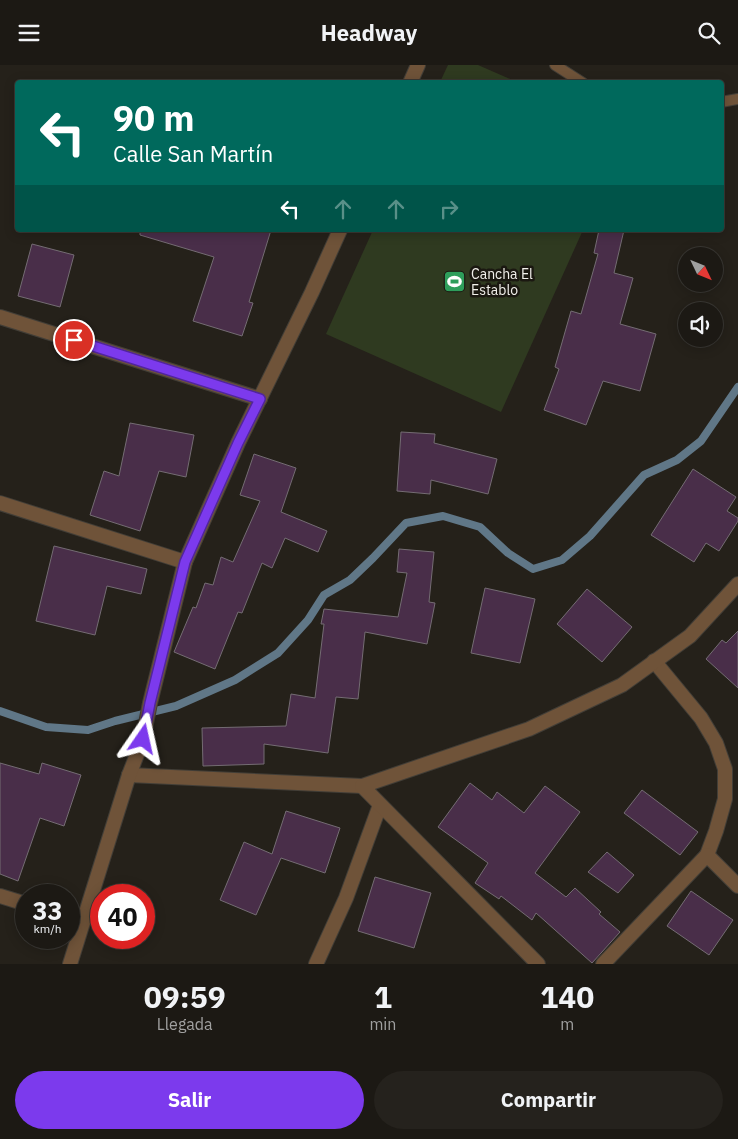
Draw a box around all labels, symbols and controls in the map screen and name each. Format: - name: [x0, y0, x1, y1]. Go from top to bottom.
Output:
- text: Headway: [321, 18, 417, 47]
- icon: menu: [15, 19, 43, 47]
- icon: search: [695, 19, 723, 47]
- text: 90 m: [113, 95, 195, 141]
- icon: left: [30, 100, 95, 165]
- text: Calle San Martín: [113, 139, 273, 168]
- icon: left: [276, 195, 304, 223]
- icon: ahead: [329, 195, 357, 223]
- icon: ahead: [382, 195, 410, 223]
- icon: right: [435, 195, 463, 223]
- north arrow: [678, 247, 722, 293]
- map controls: [678, 247, 723, 347]
- place label: Cancha El Establo: [471, 265, 533, 299]
- sports icon: Cancha El Establo: [443, 270, 467, 294]
- button: sound: [678, 302, 723, 347]
- pin: [53, 319, 95, 361]
- icon: arrive: [60, 326, 88, 354]
- position arrow: [116, 712, 168, 764]
- speed limit sign: 40: [90, 884, 155, 949]
- text: 33: [32, 894, 63, 927]
- text: km/h: [33, 921, 62, 936]
- text: 09:59: [144, 977, 226, 1016]
- text: 1: [374, 977, 392, 1016]
- text: 140: [540, 977, 594, 1016]
- text: Llegada: [157, 1014, 213, 1034]
- text: min: [369, 1014, 396, 1034]
- text: m: [560, 1014, 574, 1034]
- button: Salir: [15, 1071, 364, 1129]
- button: Compartir: [374, 1071, 723, 1129]

